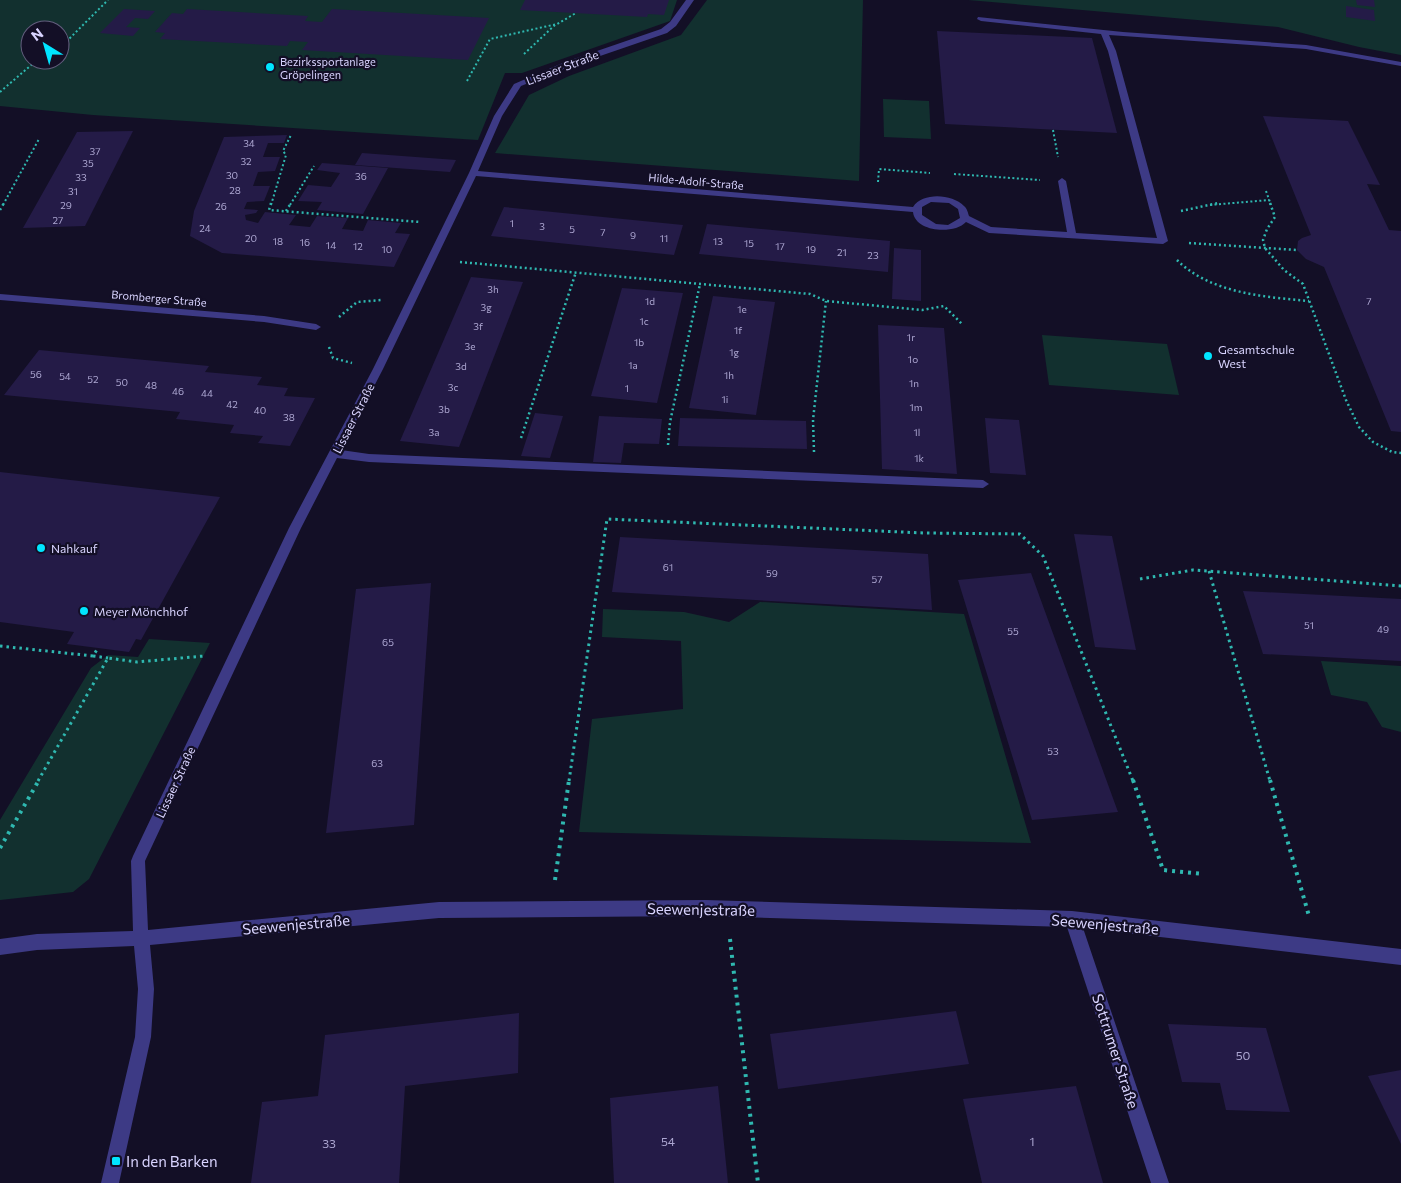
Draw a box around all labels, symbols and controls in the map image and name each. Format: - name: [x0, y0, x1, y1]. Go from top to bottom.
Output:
- north arrow: [20, 20, 70, 70]
- text: N: [28, 24, 46, 44]
- street label: Lissaer Straße: [524, 47, 600, 87]
- place label: Bezirkssportanlage Gröpelingen: [280, 55, 376, 81]
- marker: Bezirkssportanlage Gröpelingen: [264, 61, 276, 73]
- house number: 34: [243, 137, 255, 149]
- house number: 37: [90, 145, 100, 157]
- house number: 32: [240, 155, 252, 167]
- house number: 35: [82, 157, 94, 169]
- house number: 30: [226, 169, 238, 181]
- house number: 36: [355, 170, 367, 182]
- street label: Hilde-Adolf-Straße: [648, 170, 744, 192]
- house number: 33: [75, 171, 87, 183]
- house number: 28: [229, 184, 241, 196]
- house number: 31: [68, 185, 78, 197]
- house number: 29: [60, 199, 72, 211]
- house number: 26: [215, 200, 227, 212]
- house number: 27: [53, 214, 63, 226]
- house number: 1: [510, 217, 514, 229]
- house number: 3: [539, 220, 545, 232]
- house number: 24: [199, 222, 211, 234]
- house number: 5: [569, 223, 575, 235]
- house number: 7: [600, 226, 606, 238]
- house number: 9: [630, 229, 636, 241]
- house number: 20: [245, 232, 257, 244]
- house number: 11: [660, 232, 668, 244]
- house number: 18: [273, 235, 283, 247]
- house number: 13: [713, 235, 723, 247]
- house number: 16: [300, 236, 310, 248]
- house number: 15: [744, 237, 754, 249]
- house number: 14: [326, 239, 336, 251]
- house number: 12: [353, 240, 363, 252]
- house number: 17: [775, 240, 785, 252]
- house number: 10: [382, 243, 392, 255]
- house number: 19: [806, 243, 816, 255]
- house number: 21: [837, 246, 847, 258]
- house number: 23: [867, 249, 879, 261]
- house number: 3h: [487, 283, 499, 295]
- street label: Bromberger Straße: [111, 287, 207, 309]
- house number: 1d: [645, 295, 655, 307]
- house number: 7: [1366, 295, 1372, 307]
- house number: 3g: [480, 301, 492, 313]
- house number: 1e: [737, 303, 747, 315]
- house number: 1c: [639, 315, 649, 327]
- house number: 3f: [473, 320, 483, 332]
- house number: 1f: [734, 324, 742, 336]
- house number: 1r: [907, 331, 915, 343]
- house number: 1b: [634, 336, 644, 348]
- house number: 3e: [465, 340, 475, 352]
- place label: Gesamtschule West: [1218, 342, 1295, 370]
- house number: 1g: [729, 346, 739, 358]
- marker: Gesamtschule West: [1202, 350, 1214, 362]
- house number: 1o: [908, 353, 918, 365]
- house number: 1a: [628, 359, 638, 371]
- house number: 3d: [455, 360, 467, 372]
- house number: 56: [30, 368, 42, 380]
- house number: 1h: [724, 369, 734, 381]
- house number: 54: [59, 370, 71, 382]
- house number: 52: [87, 373, 99, 385]
- house number: 50: [116, 376, 128, 388]
- house number: 1n: [909, 377, 919, 389]
- house number: 48: [145, 379, 157, 391]
- street label: Lissaer Straße: [329, 381, 377, 455]
- house number: 3c: [448, 381, 458, 393]
- house number: 1: [625, 382, 629, 394]
- house number: 46: [172, 385, 184, 397]
- house number: 44: [201, 387, 213, 399]
- house number: 1i: [722, 393, 728, 405]
- house number: 42: [226, 398, 238, 410]
- house number: 1m: [909, 401, 923, 413]
- house number: 3b: [438, 403, 450, 415]
- house number: 40: [254, 404, 266, 416]
- house number: 38: [283, 411, 295, 423]
- house number: 3a: [429, 426, 439, 438]
- house number: 1l: [914, 426, 920, 438]
- house number: 1k: [914, 452, 924, 464]
- place label: Nahkauf: [51, 541, 98, 555]
- marker: Nahkauf: [35, 542, 47, 554]
- house number: 61: [663, 561, 673, 573]
- house number: 59: [766, 567, 778, 579]
- house number: 57: [871, 573, 883, 585]
- place label: Meyer Mönchhof: [94, 604, 188, 618]
- marker: Meyer Mönchhof: [78, 605, 90, 617]
- house number: 51: [1304, 619, 1314, 631]
- house number: 49: [1377, 623, 1389, 635]
- house number: 55: [1007, 625, 1019, 637]
- house number: 65: [382, 636, 394, 648]
- street label: Lissaer Straße: [152, 744, 198, 820]
- house number: 53: [1047, 745, 1059, 757]
- house number: 63: [371, 757, 383, 769]
- street label: Seewenjestraße: [647, 899, 755, 919]
- street label: Seewenjestraße: [241, 910, 351, 938]
- street label: Seewenjestraße: [1050, 910, 1160, 938]
- street label: Sottrumer Straße: [1089, 991, 1143, 1111]
- house number: 50: [1236, 1048, 1251, 1062]
- house number: 54: [661, 1134, 675, 1148]
- house number: 1: [1029, 1134, 1035, 1148]
- house number: 33: [322, 1136, 336, 1150]
- place label: In den Barken: [126, 1152, 218, 1170]
- marker: In den Barken: [110, 1155, 122, 1167]

